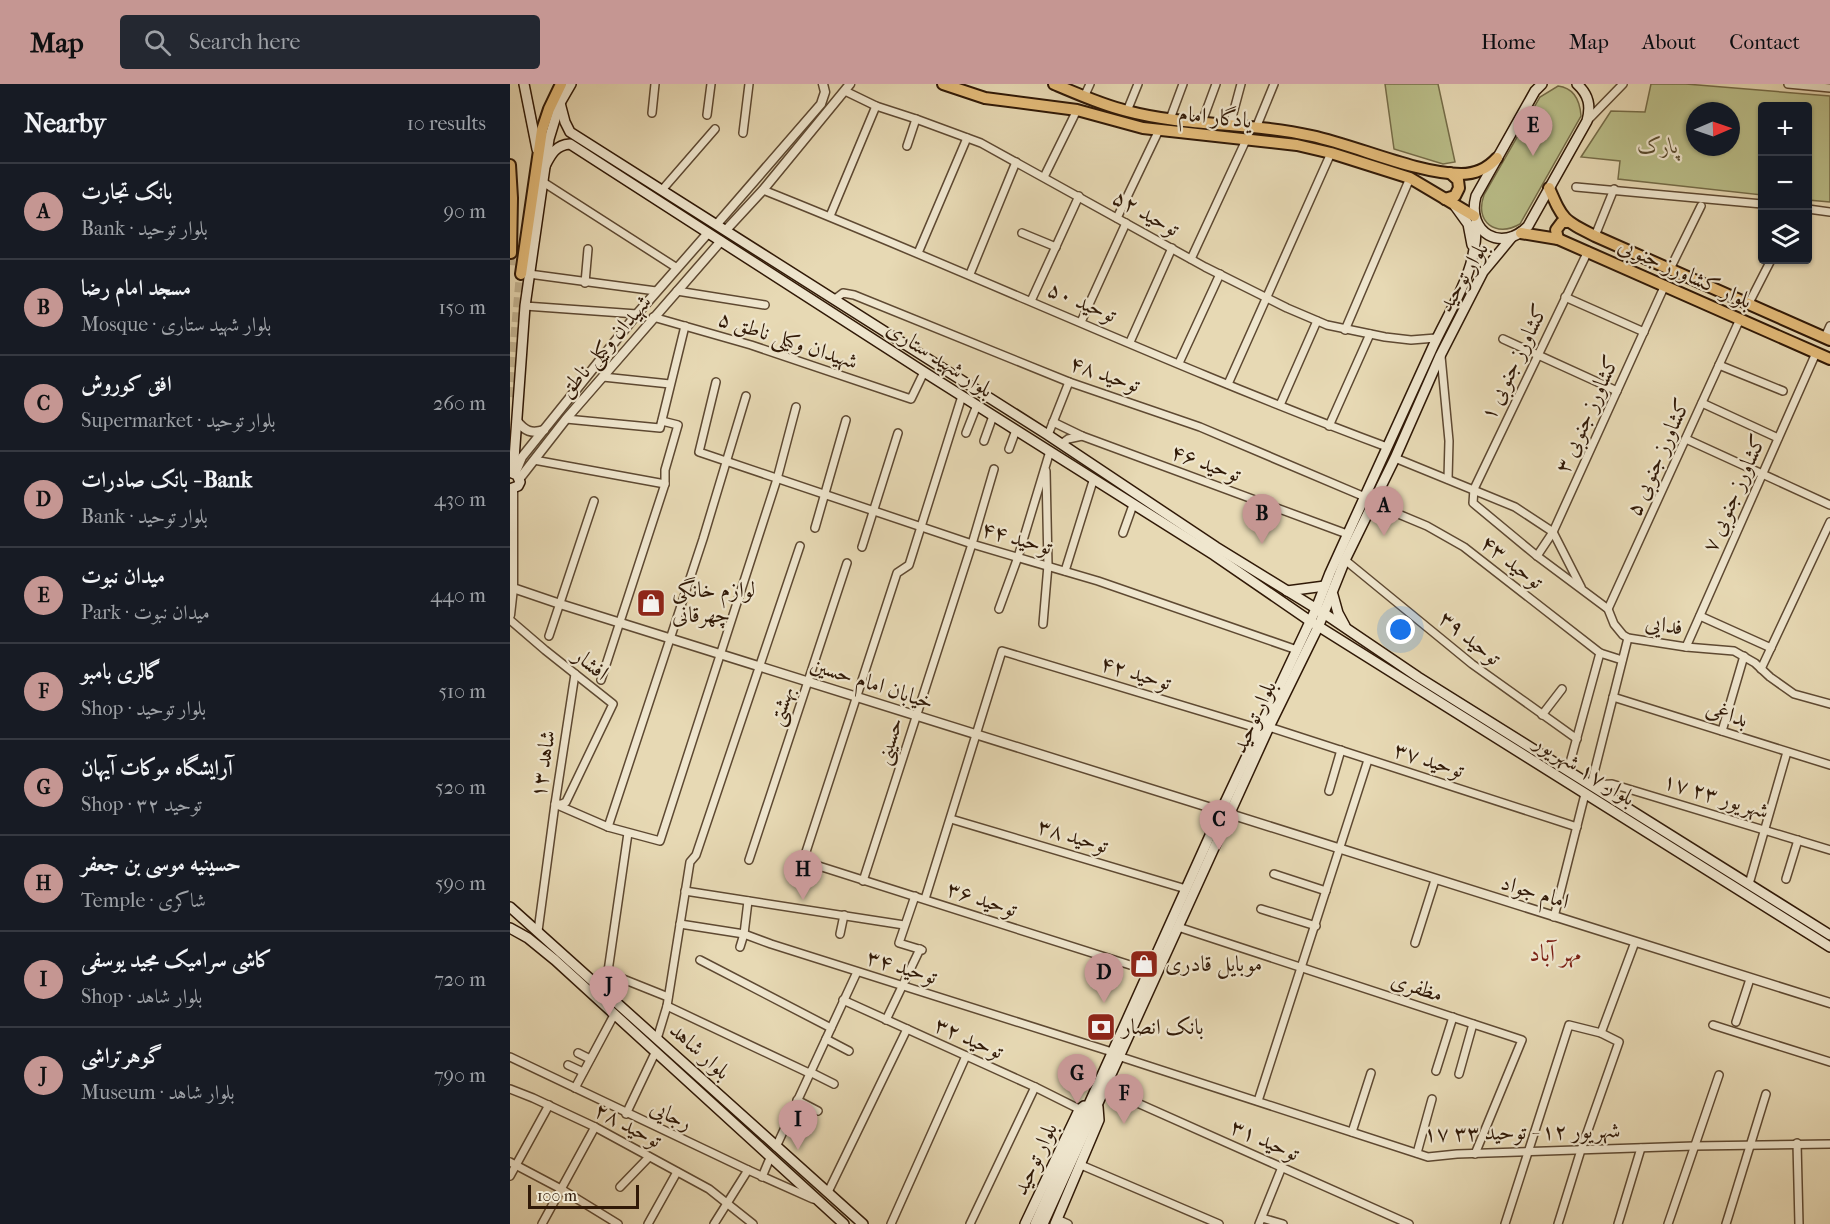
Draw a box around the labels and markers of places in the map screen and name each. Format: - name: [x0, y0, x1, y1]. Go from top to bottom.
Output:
- pin: E: [1514, 106, 1552, 156]
- pin: A: [1364, 486, 1404, 536]
- pin: B: [1242, 494, 1281, 544]
- place label: لوازم خانگی چهرقانی: [672, 576, 755, 629]
- shop icon: لوازم خانگی چهرقانی: [635, 587, 667, 619]
- pin: C: [1200, 800, 1238, 850]
- pin: H: [784, 850, 822, 900]
- shop icon: موبایل قادری: [1128, 948, 1160, 980]
- place label: موبایل قادری: [1165, 951, 1262, 979]
- pin: D: [1084, 954, 1124, 1003]
- pin: J: [590, 966, 628, 1016]
- bank icon: بانک انصار: [1085, 1011, 1117, 1043]
- place label: بانک انصار: [1120, 1014, 1204, 1040]
- pin: G: [1058, 1054, 1096, 1104]
- pin: F: [1104, 1074, 1144, 1124]
- pin: I: [778, 1100, 818, 1150]

